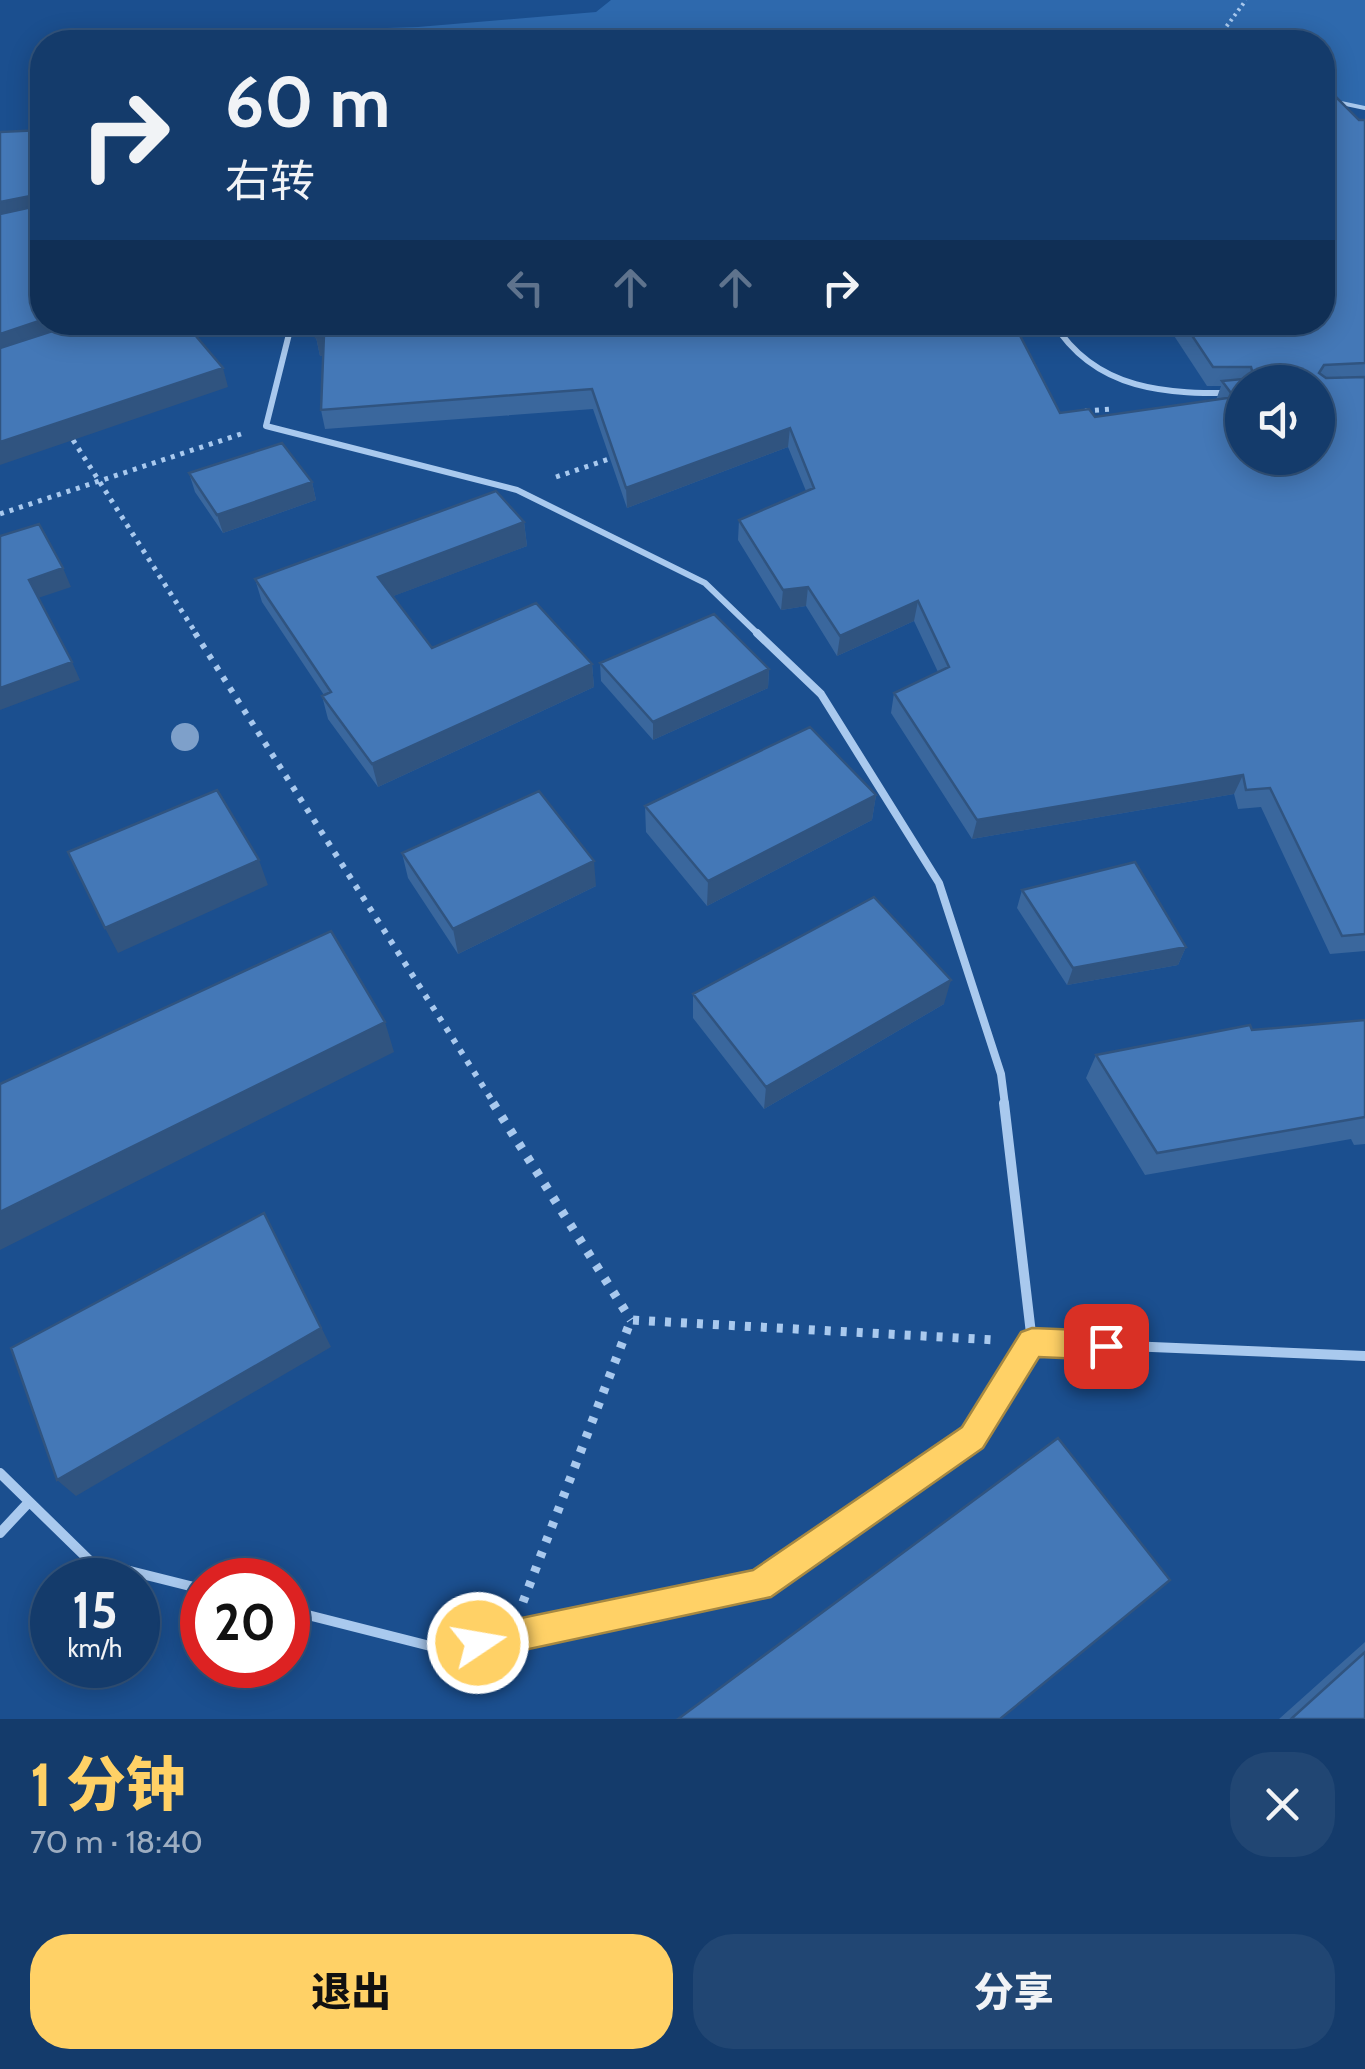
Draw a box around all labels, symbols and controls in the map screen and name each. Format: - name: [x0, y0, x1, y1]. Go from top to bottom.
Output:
- text: 60 m: [225, 59, 390, 145]
- icon: right: [60, 70, 190, 200]
- text: 右转: [225, 154, 315, 208]
- icon: left: [498, 260, 553, 315]
- icon: ahead: [603, 260, 658, 315]
- icon: ahead: [708, 260, 763, 315]
- icon: right: [813, 260, 868, 315]
- map controls: [1225, 365, 1335, 475]
- button: sound: [1225, 365, 1335, 475]
- pin: [1064, 1304, 1149, 1389]
- icon: arrive: [1079, 1319, 1134, 1374]
- speed limit sign: 20: [180, 1558, 310, 1688]
- text: 15: [72, 1580, 118, 1641]
- position arrow: [426, 1591, 530, 1695]
- text: km/h: [68, 1633, 122, 1663]
- text: 1 分钟: [30, 1748, 186, 1821]
- button: close: [1230, 1752, 1335, 1857]
- text: 70 m · 18:40: [30, 1822, 203, 1861]
- button: 退出: [30, 1934, 673, 2049]
- button: 分享: [693, 1934, 1335, 2049]

